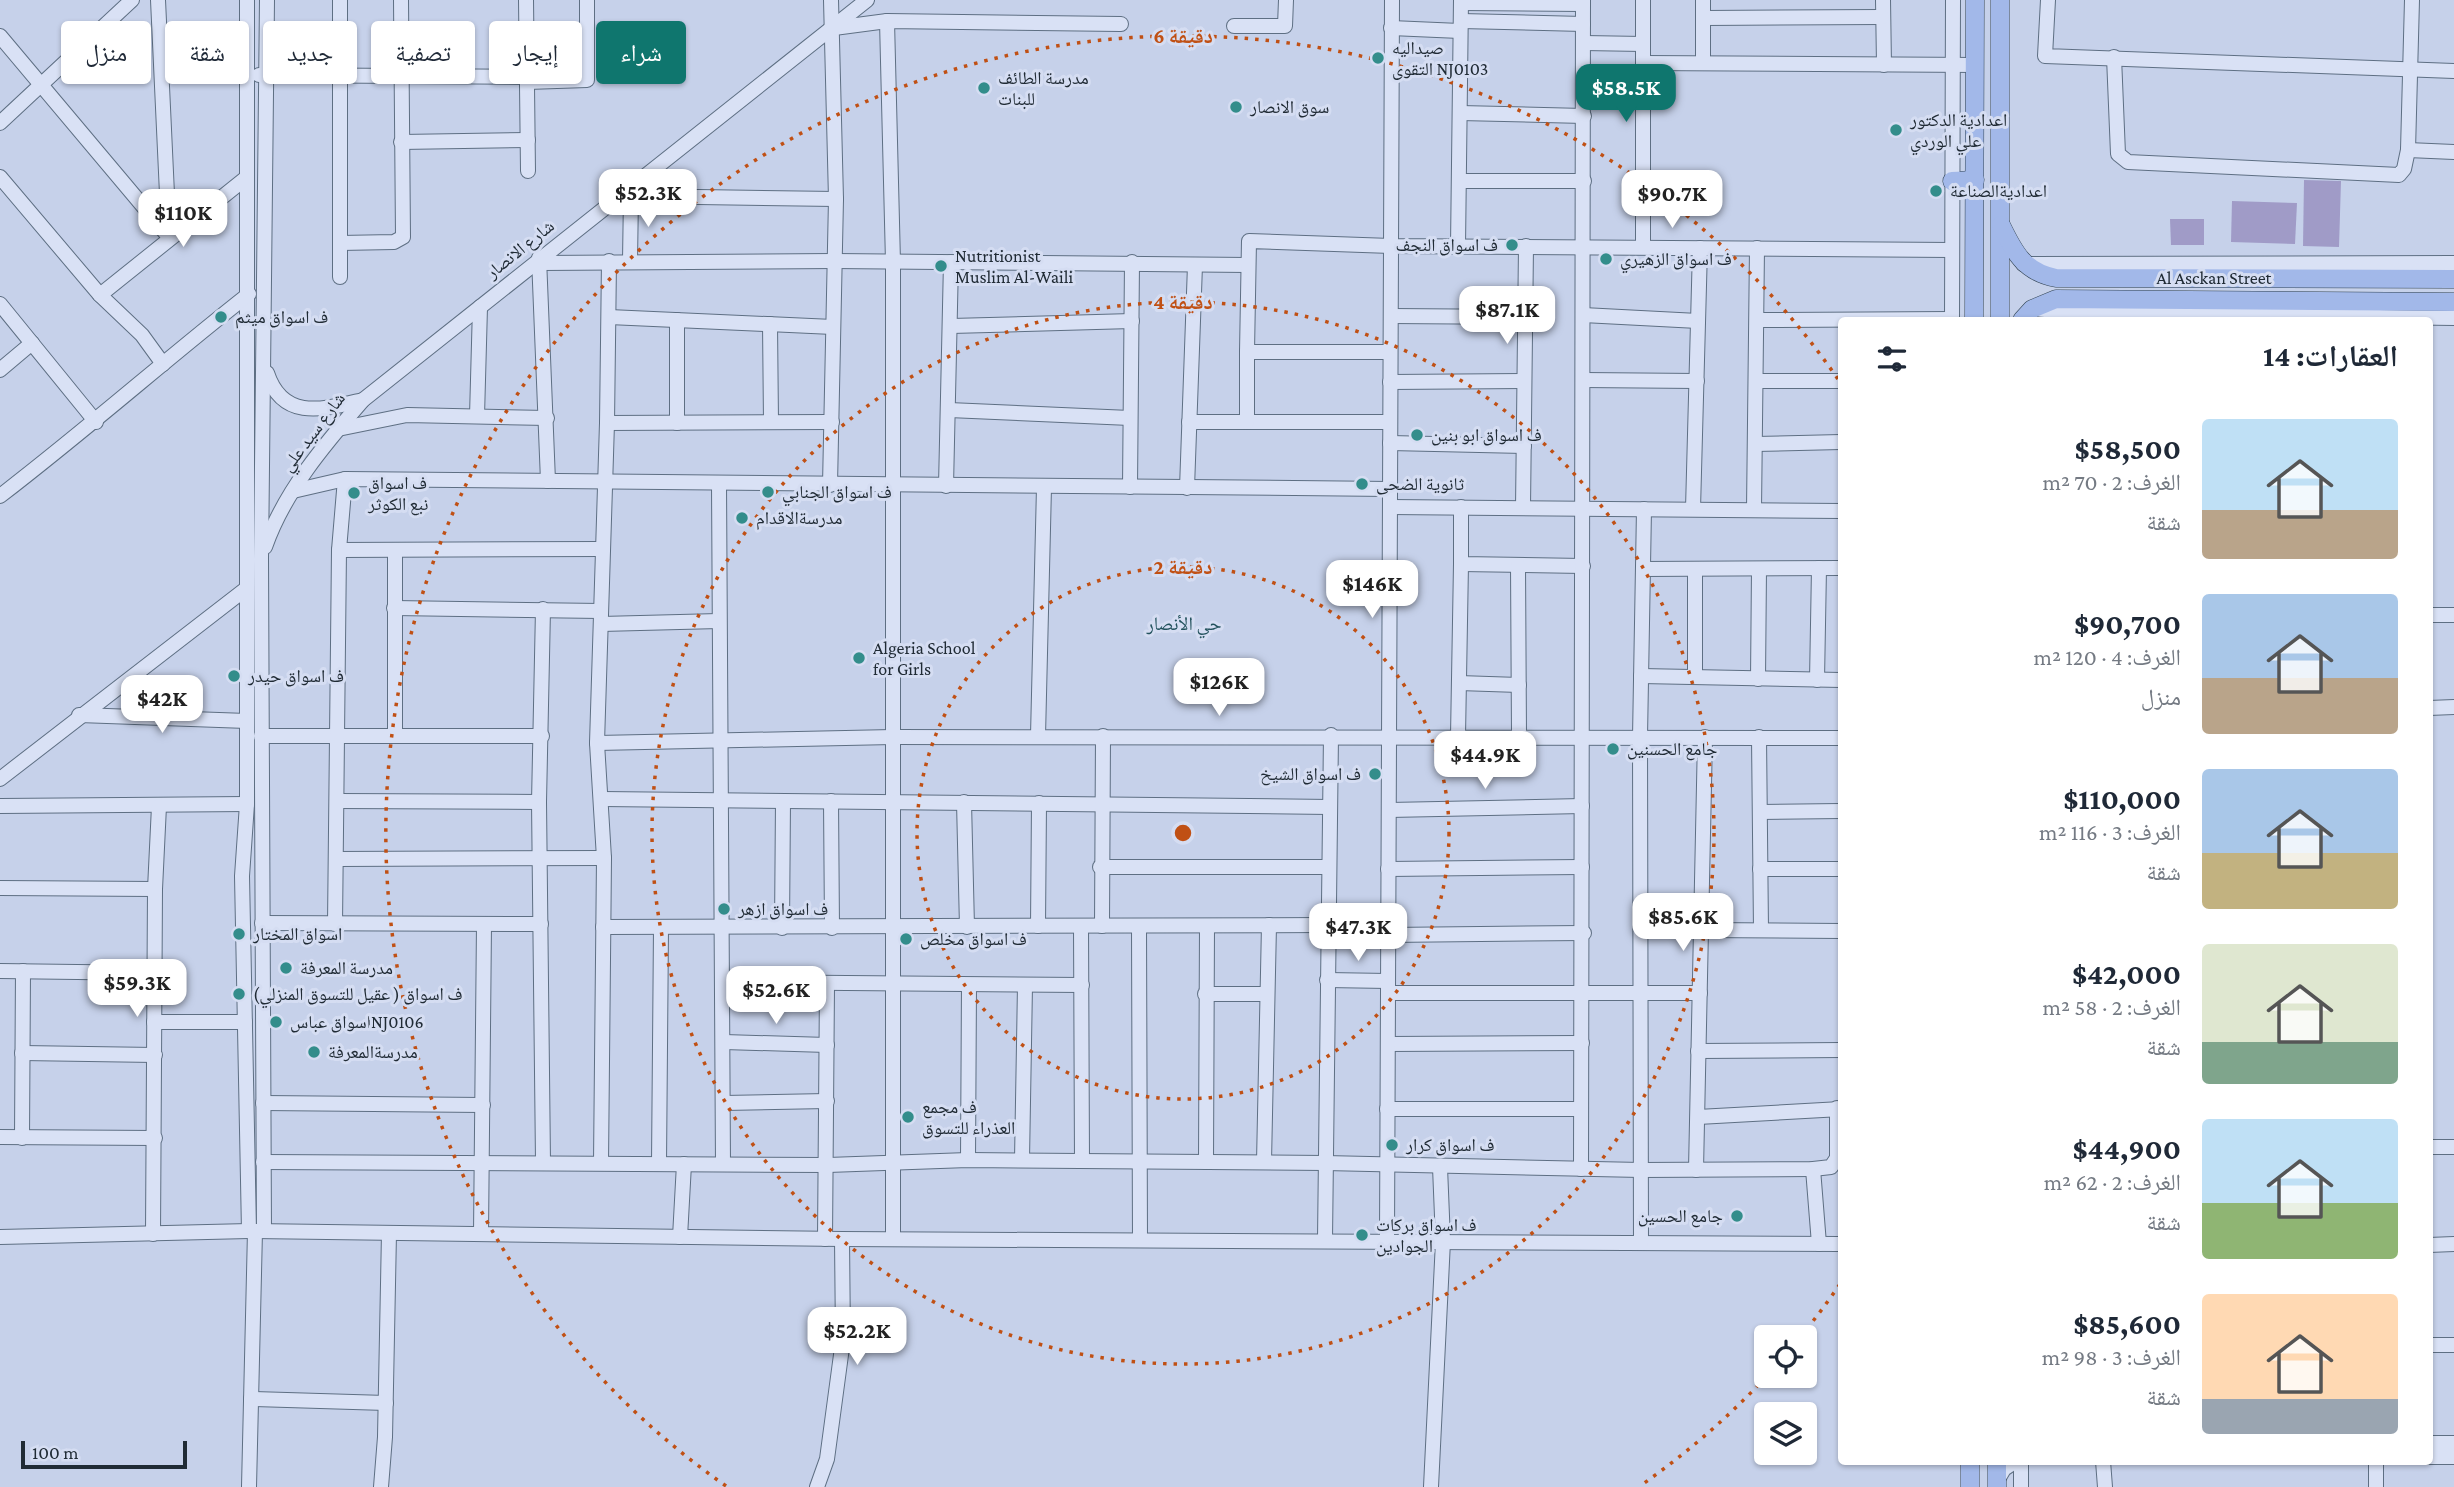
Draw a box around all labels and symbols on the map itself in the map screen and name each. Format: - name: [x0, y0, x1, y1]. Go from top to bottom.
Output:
- text: 6 دقيقة: [1153, 24, 1213, 48]
- place label: صيداليه التقوى NJ0103: [1392, 38, 1488, 80]
- marker: صيداليه التقوى NJ0103: [1370, 50, 1386, 66]
- pin: $58.5K: [1569, 64, 1683, 124]
- place label: مدرسة الطائف للبنات: [998, 68, 1089, 110]
- marker: مدرسة الطائف للبنات: [976, 80, 992, 96]
- place label: سوق الانصار: [1249, 97, 1329, 118]
- marker: سوق الانصار: [1228, 99, 1244, 115]
- place label: اعدادية الدكتور علي الوردي: [1909, 110, 2007, 156]
- marker: اعدادية الدكتور علي الوردي: [1888, 122, 1904, 138]
- pin: $52.3K: [591, 170, 705, 229]
- pin: $90.7K: [1615, 170, 1729, 230]
- place label: اعداديةالصناعة: [1950, 181, 2047, 201]
- marker: اعداديةالصناعة: [1928, 183, 1944, 199]
- pin: $110K: [134, 190, 232, 249]
- street label: شارع الانصار: [481, 216, 559, 284]
- place label: ف اسواق النجف: [1395, 235, 1498, 256]
- marker: ف اسواق النجف: [1504, 237, 1520, 253]
- place label: Nutritionist Muslim Al-Waili: [955, 246, 1073, 287]
- place label: ف اسواق الزهيري: [1620, 249, 1732, 274]
- marker: ف اسواق الزهيري: [1598, 251, 1614, 267]
- marker: Nutritionist Muslim Al-Waili: [933, 258, 949, 274]
- street label: Al Asckan Street: [2156, 268, 2273, 288]
- pin: $87.1K: [1450, 286, 1564, 346]
- text: 4 دقيقة: [1153, 290, 1213, 314]
- place label: ف اسواق ميثم: [235, 307, 328, 329]
- marker: ف اسواق ميثم: [213, 309, 229, 325]
- street label: شارع سيد علي: [277, 389, 353, 478]
- place label: ف اسواق ابو بنين: [1431, 425, 1542, 446]
- marker: ف اسواق ابو بنين: [1409, 427, 1425, 443]
- place label: ف اسواق نبع الكوثر: [367, 473, 428, 516]
- place label: ثانوية الضحى: [1376, 474, 1464, 495]
- marker: ثانوية الضحى: [1354, 476, 1370, 492]
- place label: ف اسواق الجنابي: [782, 482, 892, 507]
- marker: ف اسواق الجنابي: [760, 484, 776, 500]
- marker: ف اسواق نبع الكوثر: [346, 485, 362, 501]
- place label: مدرسةالاقدام: [756, 508, 842, 530]
- marker: مدرسةالاقدام: [734, 510, 750, 526]
- text: 2 دقيقة: [1154, 555, 1212, 579]
- pin: $146K: [1323, 560, 1421, 620]
- district label: حي الأنصار: [1145, 613, 1222, 639]
- place label: Algeria School for Girls: [873, 638, 976, 679]
- marker: Algeria School for Girls: [851, 650, 867, 666]
- pin: $126K: [1170, 658, 1268, 718]
- place label: ف اسواق حيدر: [247, 666, 344, 687]
- marker: ف اسواق حيدر: [226, 668, 242, 684]
- pin: $42K: [121, 676, 203, 735]
- pin: $44.9K: [1428, 732, 1542, 791]
- place label: جامع الحسنين: [1627, 739, 1717, 761]
- marker: جامع الحسنين: [1605, 741, 1621, 757]
- place label: ف اسواق الشيخ: [1260, 764, 1361, 786]
- marker: ف اسواق الشيخ: [1367, 766, 1383, 782]
- centre of rings: [1171, 821, 1195, 845]
- pin: $85.6K: [1626, 894, 1740, 953]
- place label: ف اسواق ازهر: [737, 899, 828, 920]
- marker: ف اسواق ازهر: [716, 901, 732, 917]
- pin: $47.3K: [1301, 904, 1415, 963]
- place label: اسواق المختار: [252, 924, 342, 945]
- marker: اسواق المختار: [231, 926, 247, 942]
- place label: ف اسواق مخلص: [920, 929, 1027, 950]
- marker: ف اسواق مخلص: [898, 931, 914, 947]
- place label: مدرسة المعرفة: [300, 958, 393, 978]
- pin: $59.3K: [80, 960, 194, 1019]
- marker: مدرسة المعرفة: [278, 960, 294, 976]
- pin: $52.6K: [719, 967, 833, 1026]
- place label: ف اسواق ( عقيل للتسوق المنزلي): [253, 984, 462, 1009]
- marker: ف اسواق ( عقيل للتسوق المنزلي): [231, 986, 247, 1002]
- place label: اسواق عباسNJ0106: [290, 1012, 424, 1033]
- marker: اسواق عباسNJ0106: [268, 1014, 284, 1030]
- place label: مدرسةالمعرفة: [328, 1042, 418, 1062]
- marker: مدرسةالمعرفة: [306, 1044, 322, 1060]
- place label: ف مجمع العذراء للتسوق: [922, 1097, 1015, 1139]
- marker: ف مجمع العذراء للتسوق: [900, 1109, 916, 1125]
- place label: ف اسواق كرار: [1405, 1135, 1494, 1156]
- marker: ف اسواق كرار: [1384, 1137, 1400, 1153]
- place label: جامع الحسين: [1638, 1206, 1723, 1228]
- marker: جامع الحسين: [1729, 1208, 1745, 1224]
- place label: ف اسواق بركات الجوادين: [1376, 1215, 1477, 1257]
- marker: ف اسواق بركات الجوادين: [1354, 1227, 1370, 1243]
- pin: $52.2K: [800, 1308, 914, 1367]
- scale bar: [21, 1438, 187, 1470]

